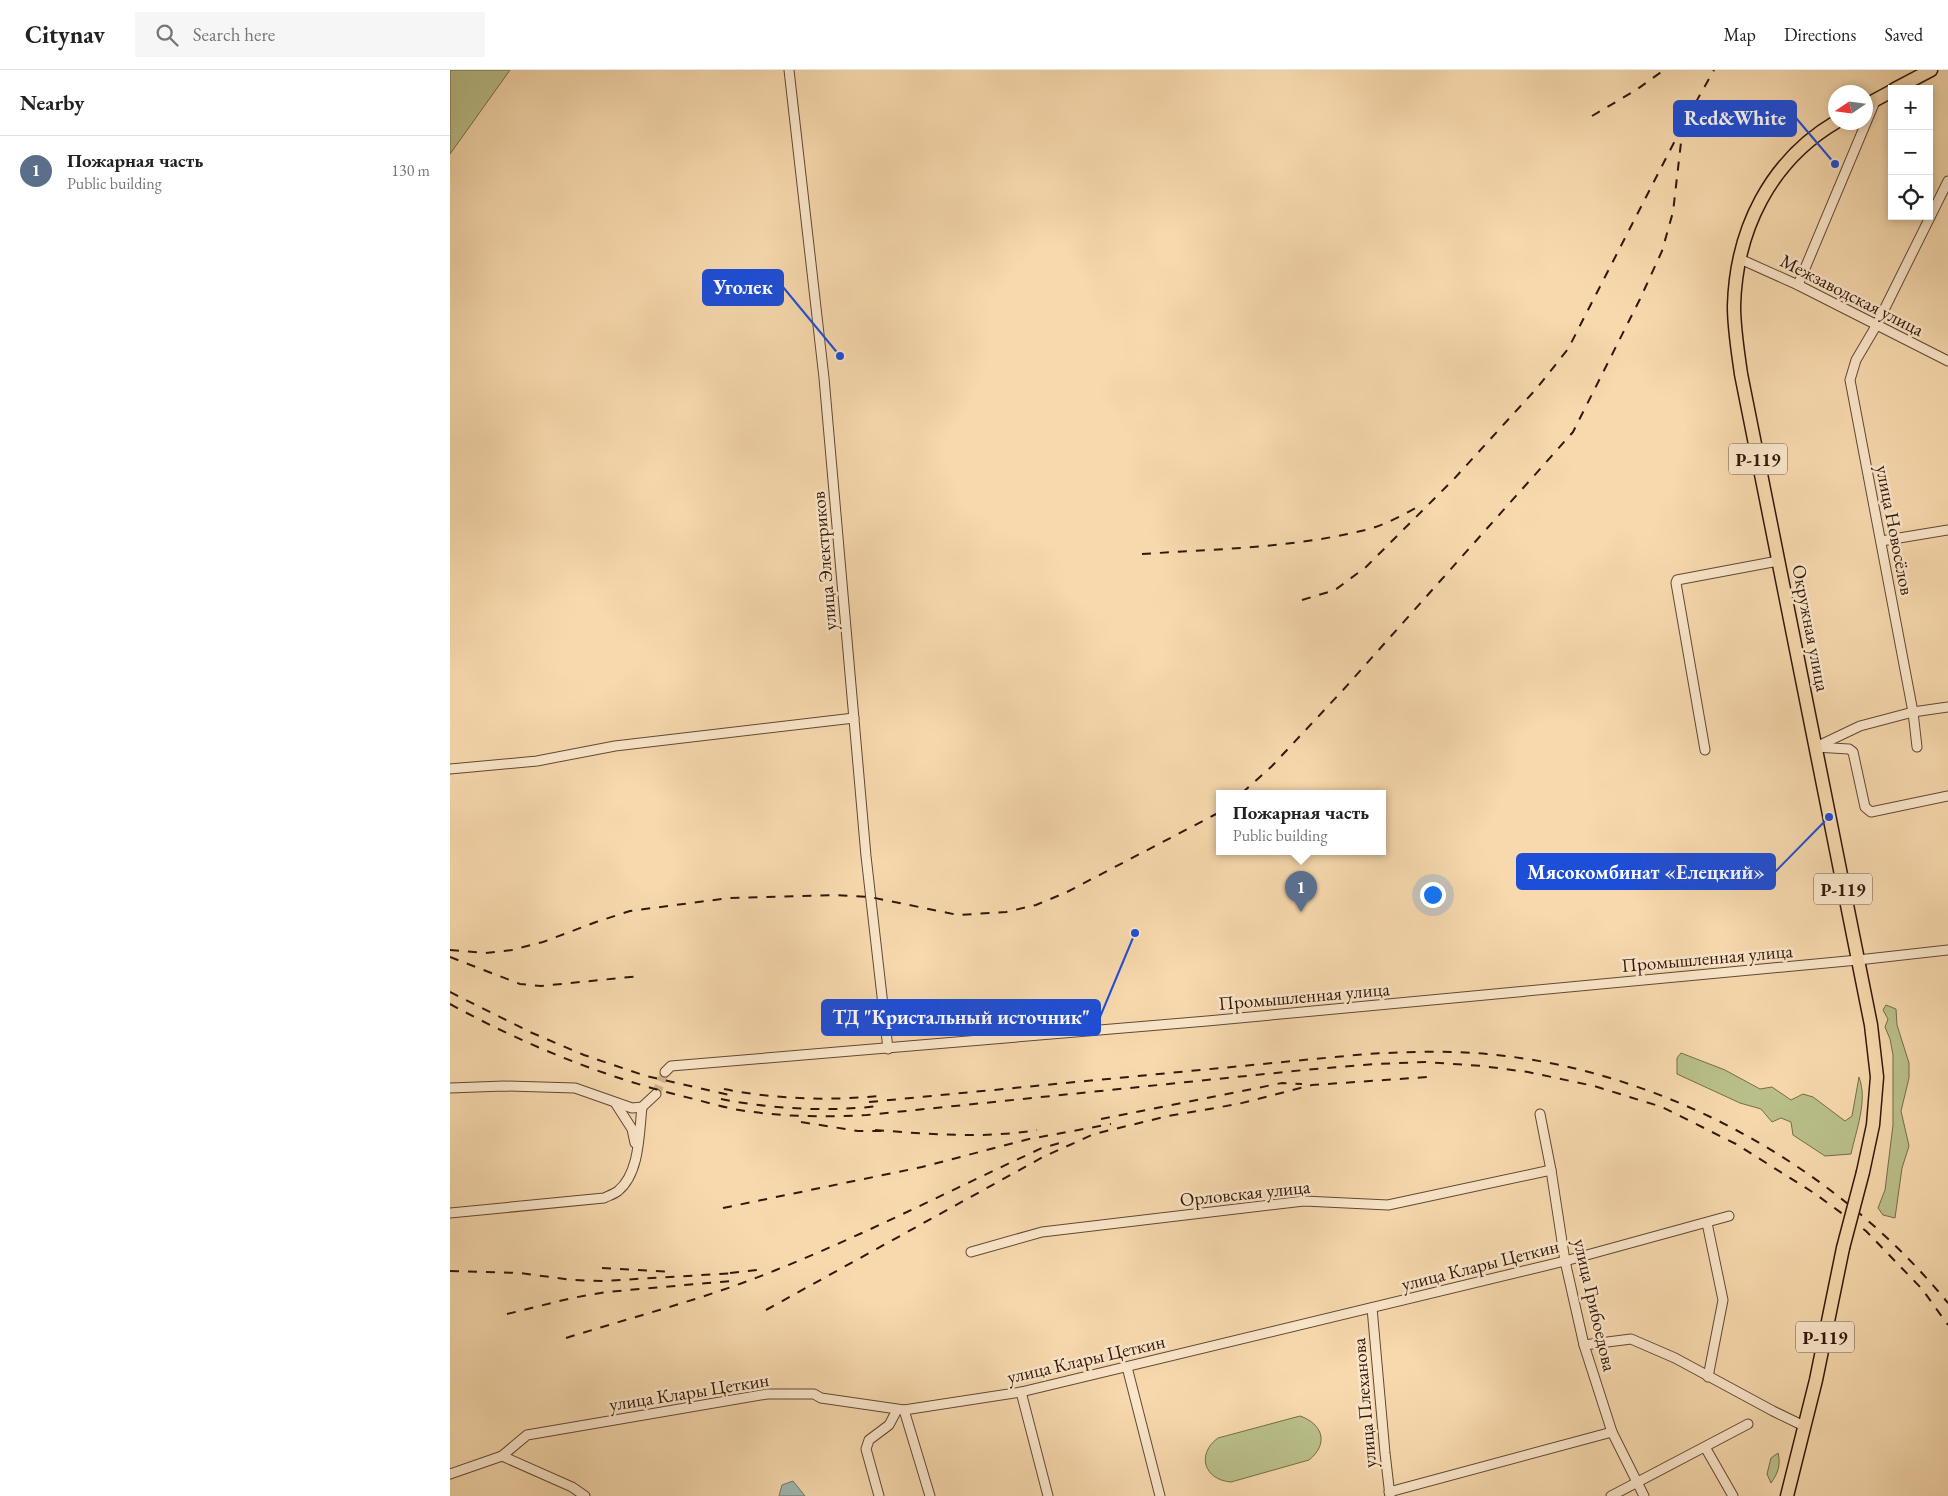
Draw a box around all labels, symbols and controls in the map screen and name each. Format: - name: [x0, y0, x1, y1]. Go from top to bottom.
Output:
- search box: [135, 12, 485, 57]
- text: Citynav: [25, 19, 105, 50]
- icon: search: [153, 21, 181, 49]
- text: Search here: [193, 22, 275, 47]
- text: Map: [1724, 23, 1756, 46]
- text: Directions: [1784, 23, 1856, 46]
- text: Saved: [1884, 23, 1923, 46]
- north arrow: [1828, 85, 1873, 130]
- map controls: [1888, 85, 1933, 220]
- button: +: [1888, 85, 1933, 130]
- text: Nearby: [20, 89, 84, 116]
- callout: Red&White: [1674, 101, 1796, 136]
- text: Red&White: [1684, 105, 1786, 131]
- button: −: [1888, 130, 1933, 175]
- text: Пожарная часть: [67, 148, 203, 173]
- text: 1: [32, 160, 40, 181]
- text: 130 m: [391, 160, 430, 181]
- text: Public building: [67, 173, 162, 194]
- button: locate: [1888, 175, 1933, 220]
- street label: Межзаводская улица: [1776, 248, 1928, 342]
- callout: Уголек: [703, 270, 783, 305]
- text: Уголек: [712, 274, 773, 300]
- road number: Р-119: [1729, 444, 1787, 474]
- street label: улица Новосёлов: [1870, 463, 1920, 597]
- street label: улица Электриков: [805, 490, 843, 632]
- street label: Окружная улица: [1786, 562, 1836, 694]
- popup: [1216, 790, 1386, 855]
- text: Пожарная часть: [1233, 800, 1369, 825]
- text: Public building: [1233, 825, 1327, 846]
- callout: Мясокомбинат «Елецкий»: [1517, 854, 1775, 889]
- text: Мясокомбинат «Елецкий»: [1527, 859, 1765, 885]
- pin: 1: [1285, 871, 1317, 912]
- road number: Р-119: [1814, 874, 1872, 904]
- your location: [1420, 882, 1446, 908]
- street label: Промышленная улица: [1620, 938, 1794, 978]
- street label: Промышленная улица: [1217, 976, 1391, 1016]
- callout: ТД "Кристальный источник": [822, 1000, 1100, 1035]
- text: ТД "Кристальный источник": [832, 1004, 1090, 1030]
- street label: Орловская улица: [1179, 1174, 1312, 1212]
- street label: улица Клары Цеткин: [1399, 1233, 1562, 1297]
- street label: улица Грибоедова: [1568, 1236, 1623, 1374]
- road number: Р-119: [1796, 1322, 1854, 1352]
- street label: улица Клары Цеткин: [1004, 1329, 1168, 1389]
- street label: улица Плеханова: [1346, 1336, 1382, 1469]
- street label: улица Клары Цеткин: [607, 1367, 771, 1417]

